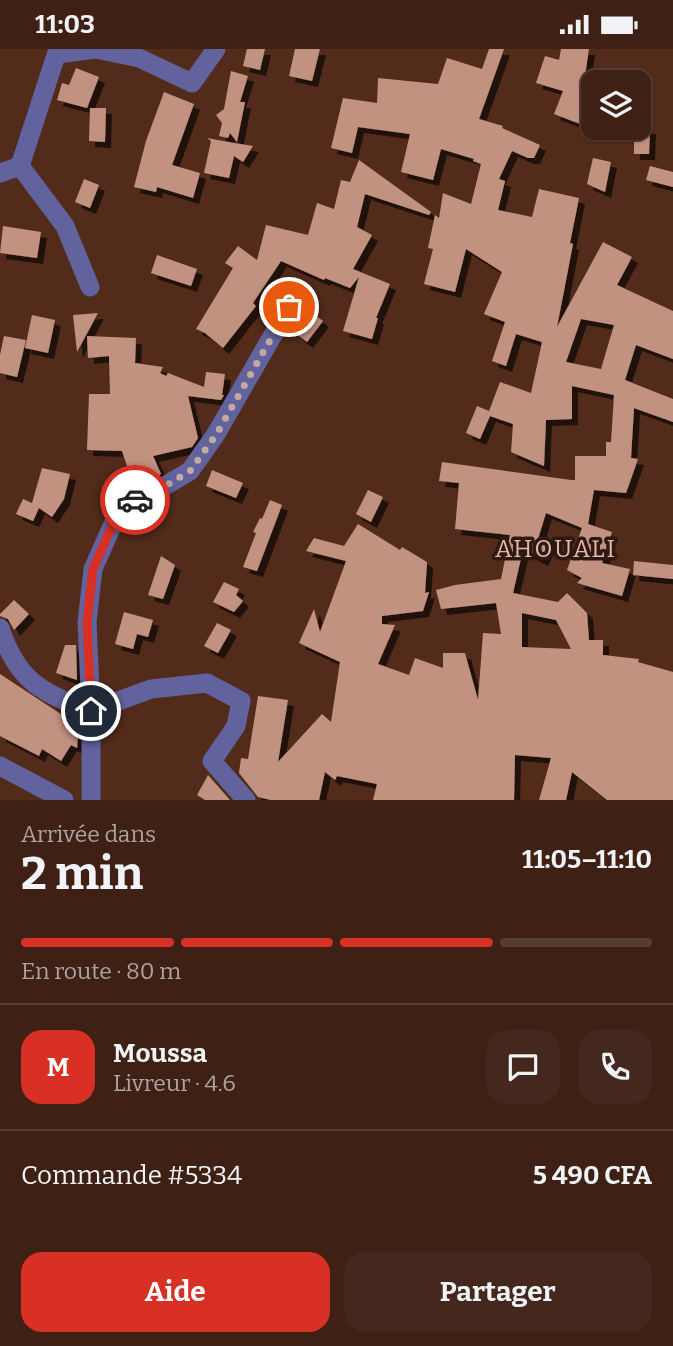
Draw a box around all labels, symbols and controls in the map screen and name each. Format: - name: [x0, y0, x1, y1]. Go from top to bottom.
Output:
- text: 11:03: [35, 9, 95, 40]
- map controls: [581, 70, 651, 140]
- button: layers: [581, 70, 651, 140]
- pin: [259, 277, 319, 337]
- icon: bag: [270, 288, 308, 326]
- courier: [100, 465, 170, 535]
- icon: car: [116, 481, 154, 519]
- district label: AHOUALI: [495, 535, 617, 563]
- pin: [61, 681, 121, 741]
- icon: home: [72, 692, 110, 730]
- text: Arrivée dans: [21, 820, 156, 848]
- text: 11:05–11:10: [522, 844, 652, 875]
- text: 2 min: [21, 846, 143, 901]
- text: En route · 80 m: [21, 957, 181, 985]
- button: chat: [486, 1030, 560, 1104]
- button: phone: [578, 1030, 652, 1104]
- text: Moussa: [113, 1038, 207, 1069]
- text: M: [47, 1052, 69, 1083]
- text: Livreur · 4.6: [113, 1069, 236, 1097]
- text: Commande #5334: [21, 1160, 242, 1191]
- text: 5 490 CFA: [533, 1160, 652, 1191]
- button: Aide: [21, 1252, 330, 1332]
- button: Partager: [344, 1252, 652, 1332]

